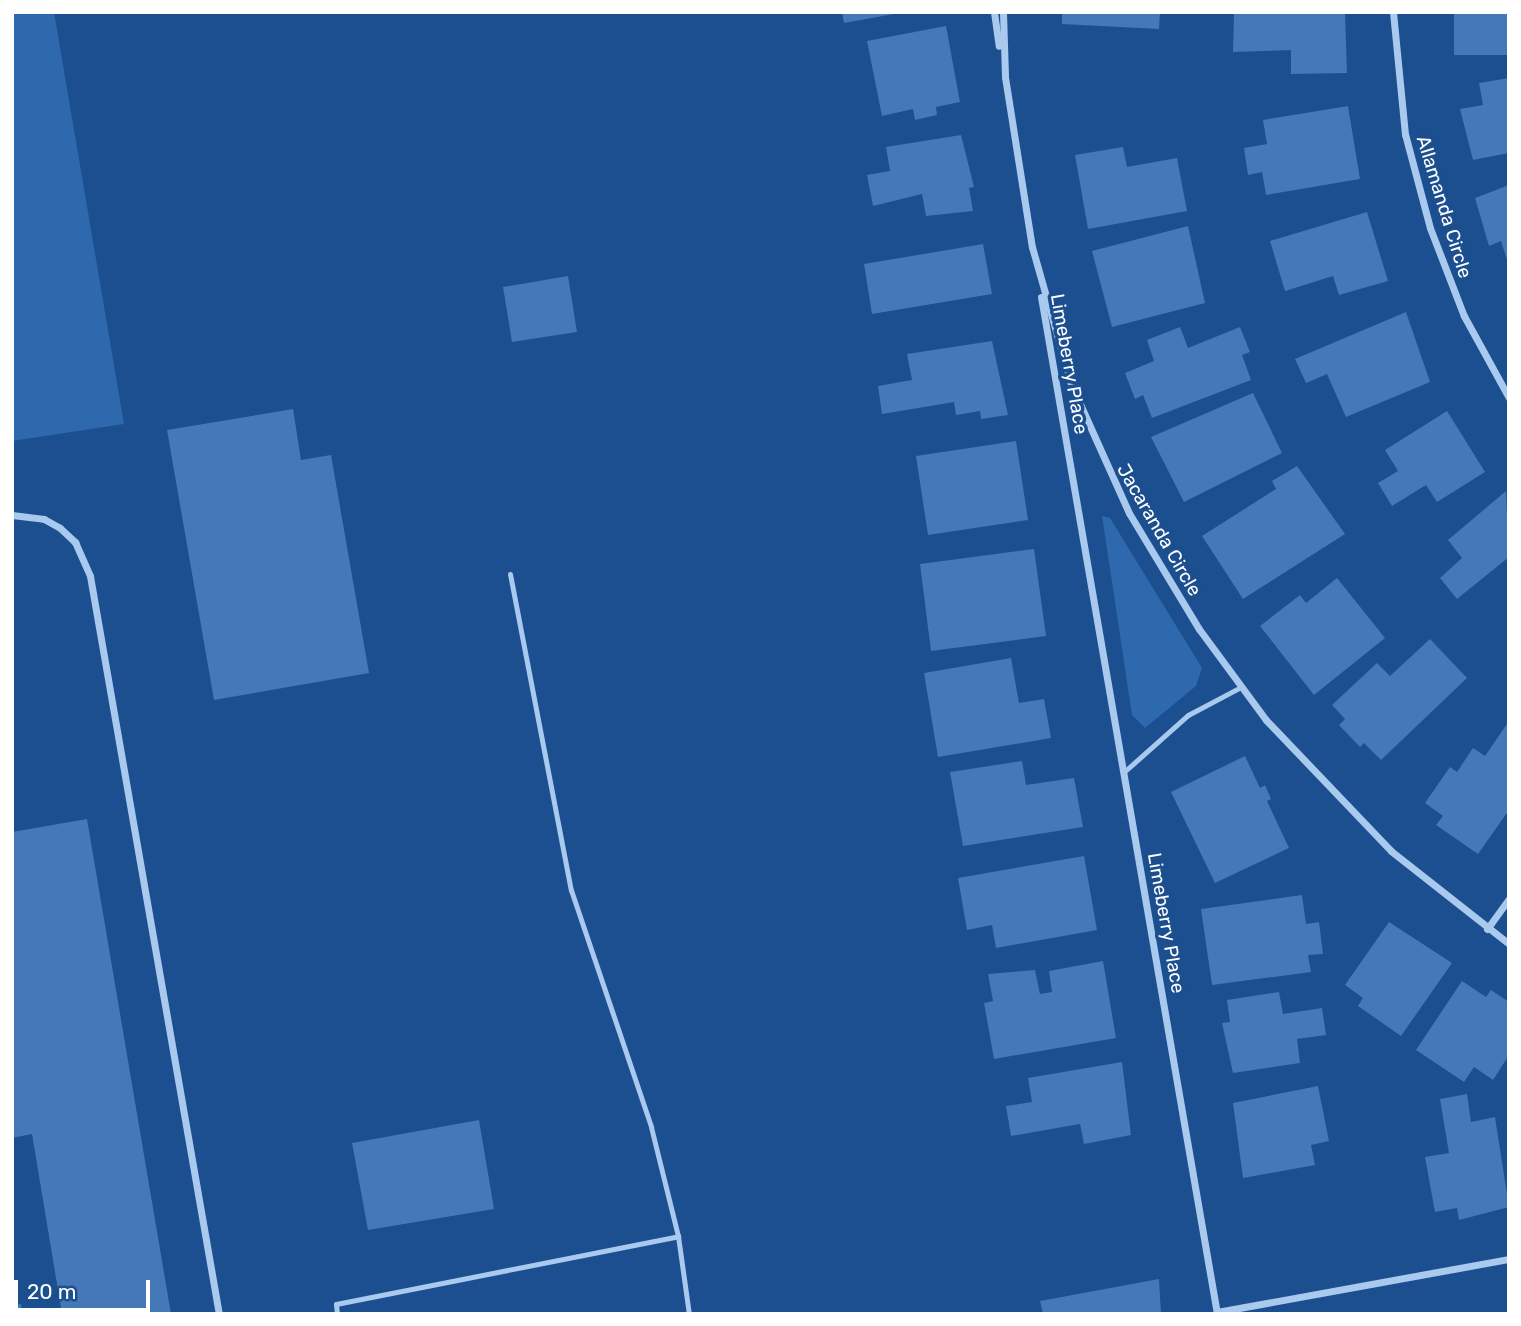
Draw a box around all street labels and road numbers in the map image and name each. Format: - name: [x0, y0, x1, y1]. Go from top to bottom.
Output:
- street label: Allamanda Circle: [1411, 133, 1477, 281]
- street label: Limeberry Place: [1045, 292, 1093, 436]
- street label: Jacaranda Circle: [1112, 460, 1206, 600]
- street label: Limeberry Place: [1142, 851, 1190, 995]

